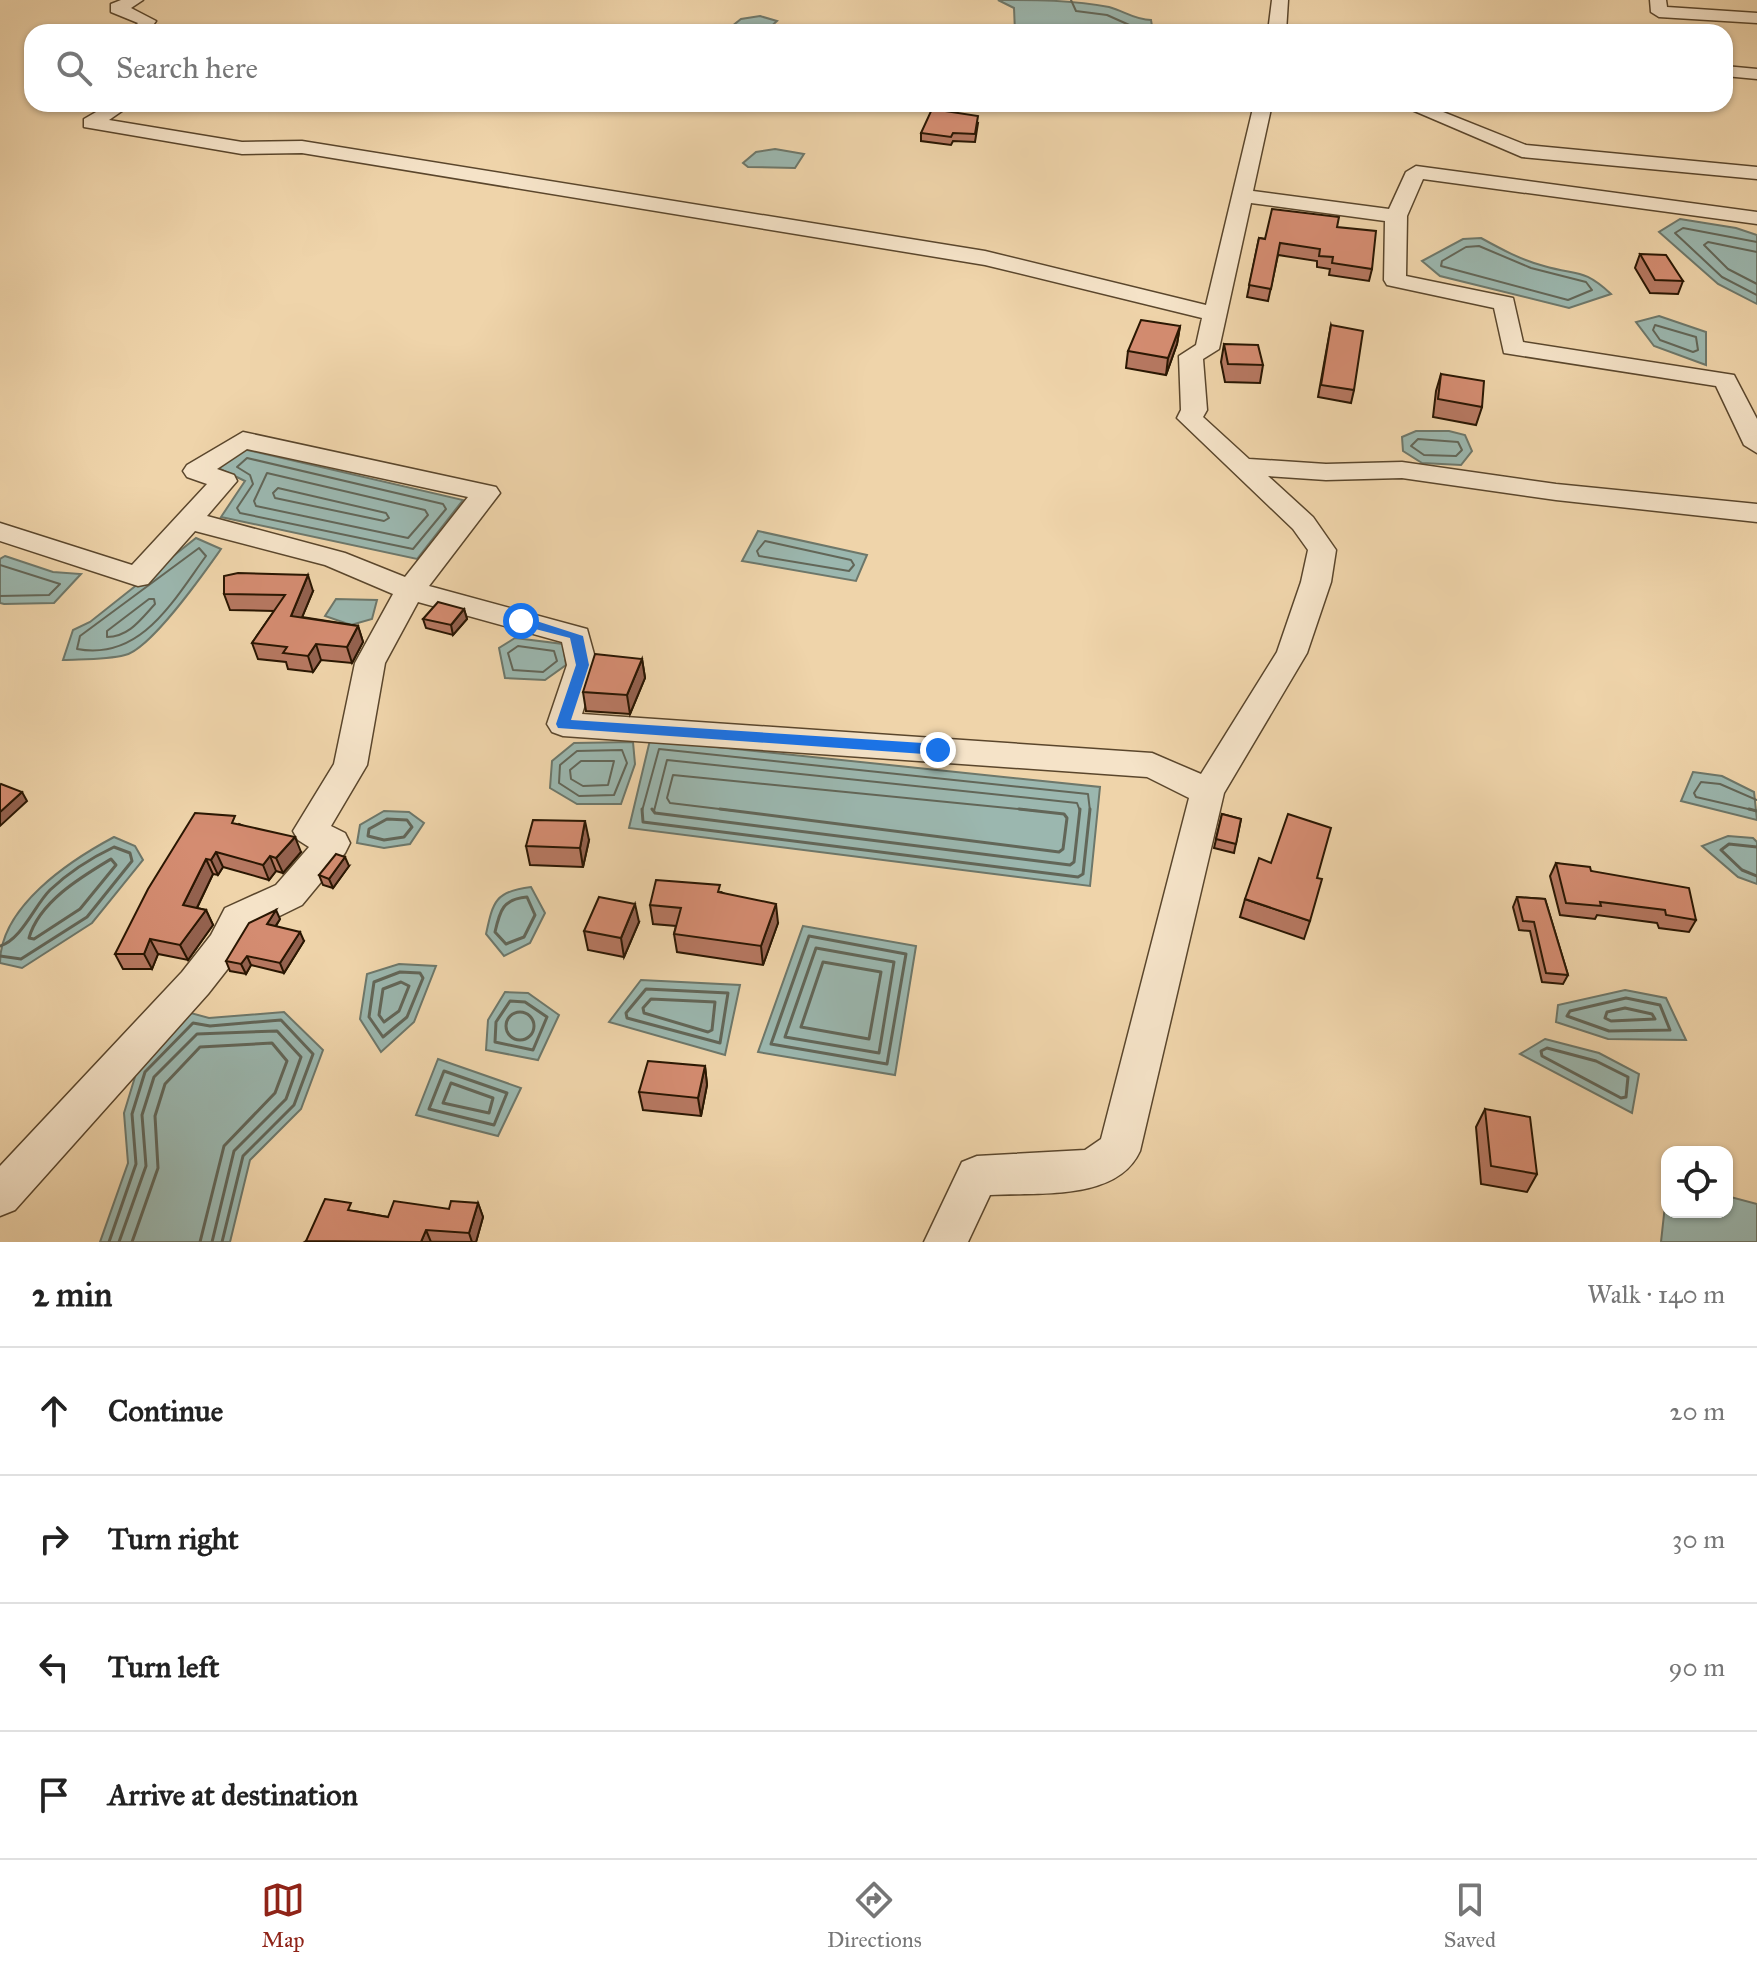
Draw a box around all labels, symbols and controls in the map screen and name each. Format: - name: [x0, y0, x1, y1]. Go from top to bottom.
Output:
- search box: [24, 24, 1733, 112]
- icon: search: [52, 46, 96, 90]
- text: Search here: [116, 50, 258, 86]
- route start: [503, 603, 539, 639]
- route end: [920, 732, 956, 768]
- map controls: [1661, 1146, 1733, 1218]
- button: locate: [1661, 1146, 1733, 1218]
- text: 2 min: [32, 1274, 112, 1315]
- text: Walk · 140 m: [1587, 1278, 1725, 1310]
- icon: ahead: [32, 1389, 76, 1433]
- text: Continue: [108, 1393, 223, 1429]
- text: 20 m: [1670, 1395, 1725, 1427]
- icon: right: [32, 1517, 76, 1561]
- text: Turn right: [108, 1521, 239, 1557]
- text: 30 m: [1672, 1523, 1725, 1555]
- icon: left: [32, 1645, 76, 1689]
- text: Turn left: [108, 1649, 219, 1685]
- text: 90 m: [1668, 1651, 1725, 1683]
- icon: arrive: [32, 1773, 76, 1817]
- text: Arrive at destination: [108, 1777, 358, 1813]
- tab: Map: [261, 1878, 305, 1953]
- tab: Directions: [827, 1878, 922, 1953]
- tab: Saved: [1444, 1878, 1496, 1953]

